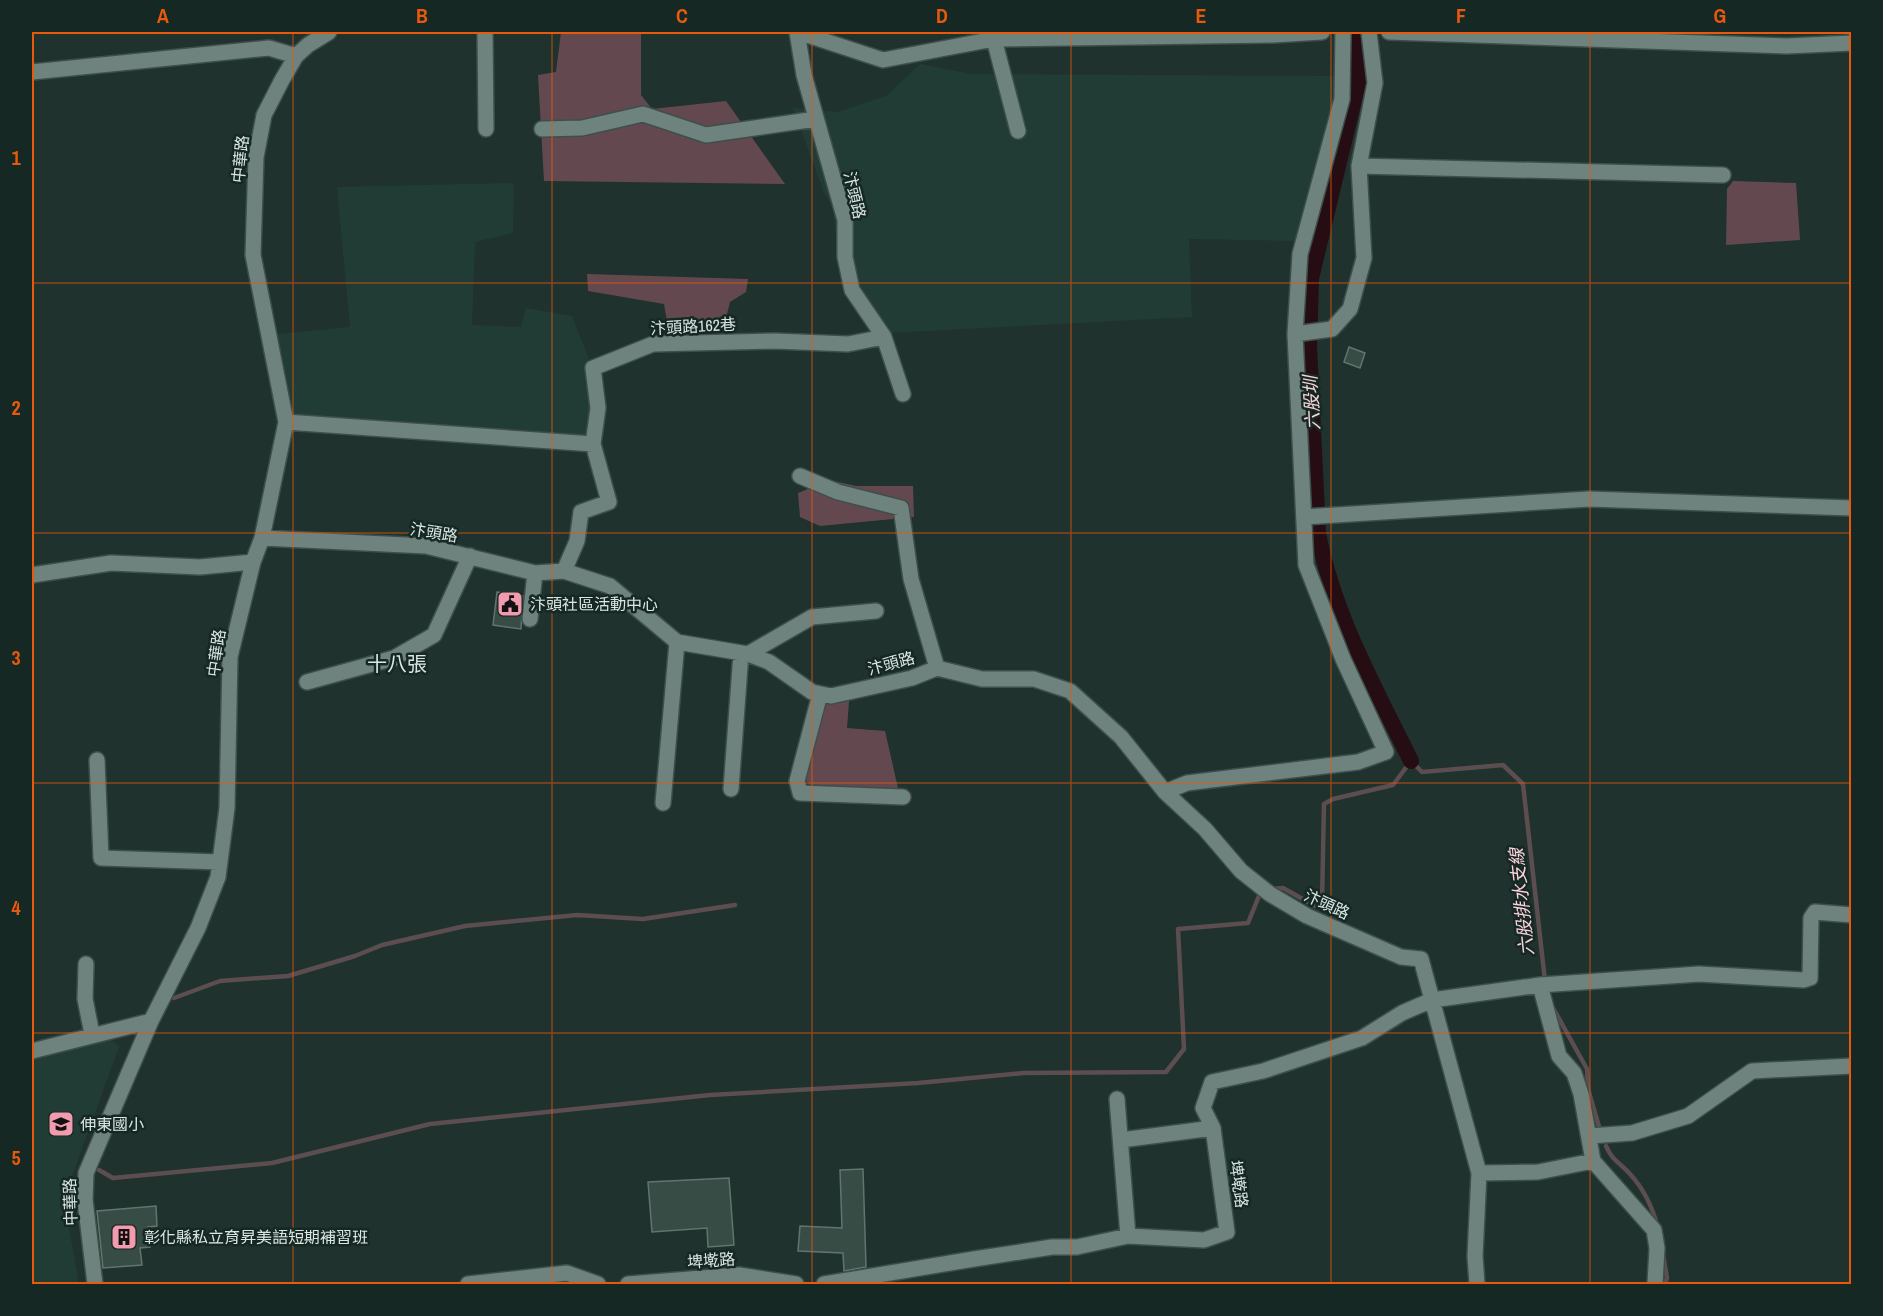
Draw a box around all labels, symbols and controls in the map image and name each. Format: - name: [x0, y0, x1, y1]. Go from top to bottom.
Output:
- text: A: [157, 2, 169, 29]
- text: B: [416, 2, 428, 29]
- text: C: [676, 2, 688, 29]
- text: D: [936, 2, 948, 29]
- text: E: [1196, 2, 1207, 29]
- text: F: [1456, 2, 1466, 29]
- text: G: [1714, 2, 1726, 29]
- street label: 中華路: [227, 134, 253, 184]
- text: 1: [11, 144, 21, 171]
- street label: 汴頭路: [839, 169, 871, 221]
- street label: 汴頭路162巷: [650, 313, 736, 339]
- water label: 六股圳: [1297, 372, 1325, 431]
- text: 2: [11, 394, 21, 421]
- street label: 汴頭路: [409, 517, 459, 547]
- public building icon: 汴頭社區活動中心: [495, 589, 525, 619]
- place label: 汴頭社區活動中心: [530, 593, 658, 615]
- street label: 中華路: [202, 628, 230, 678]
- text: 3: [11, 644, 21, 671]
- street label: 汴頭路: [865, 646, 917, 680]
- district label: 十八張: [367, 650, 427, 677]
- water label: 六股排水支線: [1503, 845, 1540, 957]
- street label: 汴頭路: [1301, 884, 1353, 924]
- text: 4: [11, 894, 21, 921]
- school or university icon: 伸東國小: [46, 1109, 76, 1139]
- place label: 伸東國小: [80, 1113, 144, 1135]
- text: 5: [11, 1144, 21, 1171]
- street label: 埤墘路: [1225, 1159, 1253, 1209]
- street label: 中華路: [58, 1178, 82, 1226]
- building icon: 彰化縣私立育昇美語短期補習班: [109, 1222, 139, 1252]
- place label: 彰化縣私立育昇美語短期補習班: [144, 1226, 368, 1248]
- street label: 埤墘路: [686, 1247, 736, 1273]

